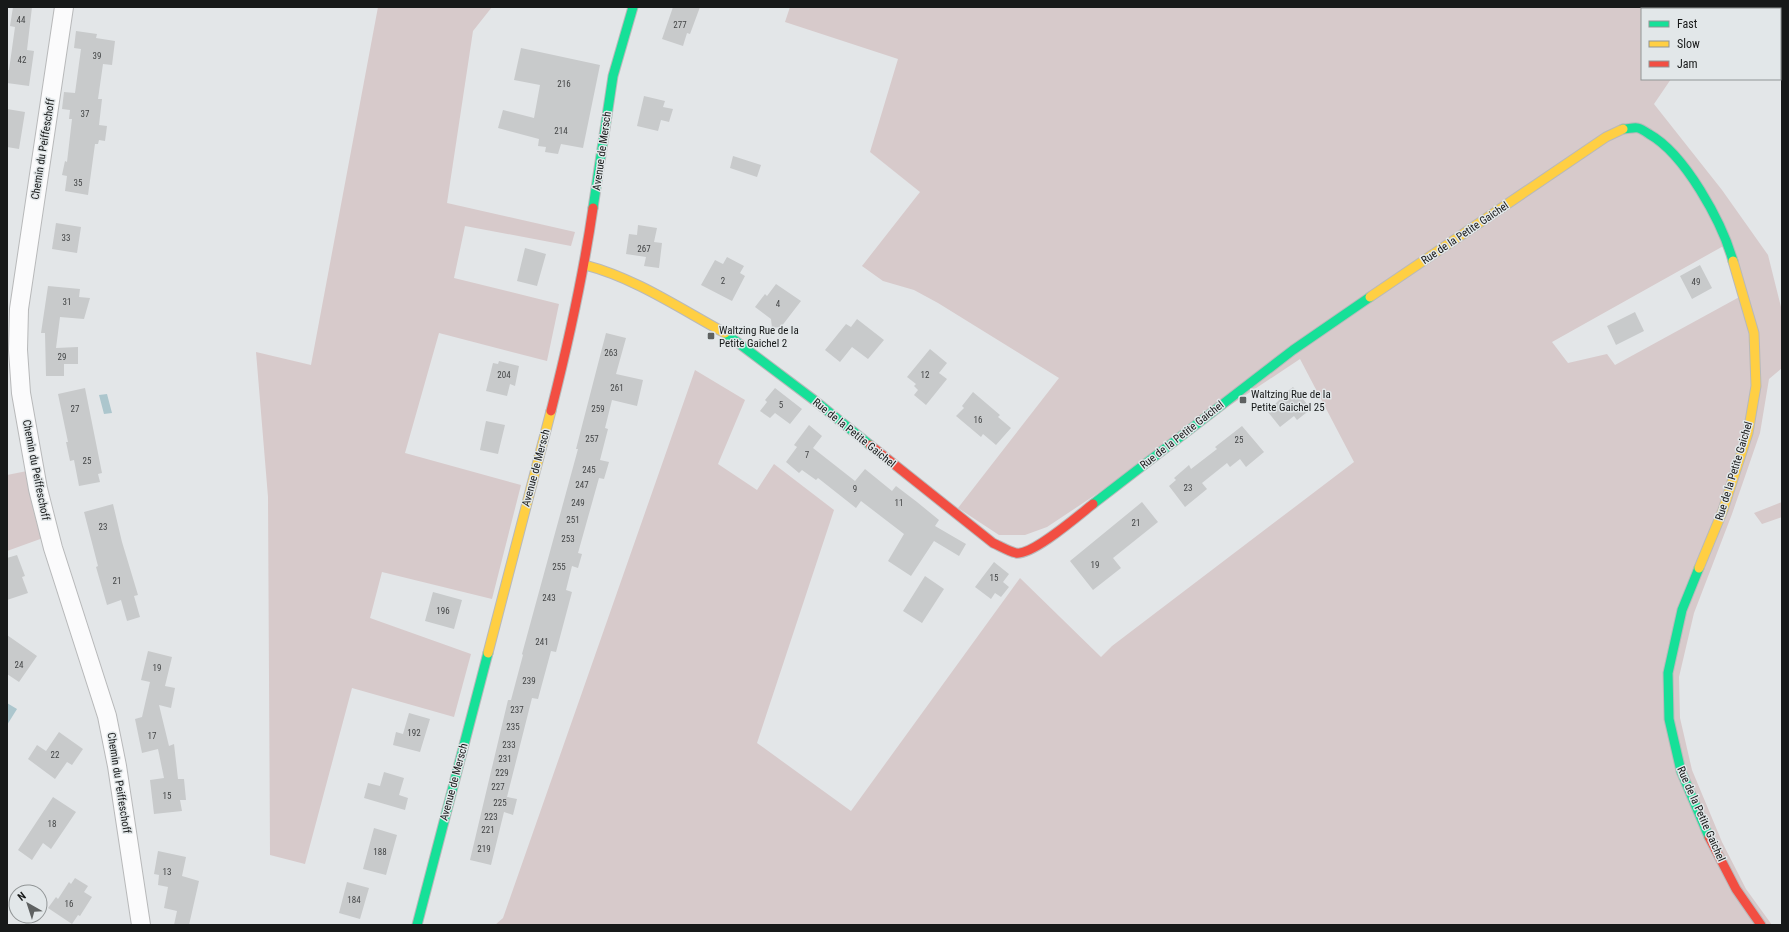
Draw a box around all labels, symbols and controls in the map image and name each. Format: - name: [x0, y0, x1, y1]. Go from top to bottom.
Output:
- legend: [1641, 8, 1781, 80]
- house number: 44: [17, 15, 26, 25]
- text: Fast: [1677, 17, 1698, 31]
- house number: 277: [673, 20, 687, 30]
- text: Slow: [1677, 37, 1700, 51]
- house number: 39: [93, 51, 101, 61]
- house number: 42: [18, 55, 27, 65]
- text: Jam: [1677, 57, 1698, 71]
- house number: 216: [557, 79, 571, 89]
- street label: Chemin du Peiffeschoff: [29, 97, 57, 201]
- house number: 37: [81, 109, 90, 119]
- street label: Avenue de Mersch: [590, 111, 614, 191]
- house number: 214: [554, 126, 568, 136]
- house number: 35: [74, 178, 83, 188]
- street label: Rue de la Petite Gaichel: [1419, 199, 1511, 267]
- house number: 33: [62, 233, 70, 243]
- house number: 267: [637, 244, 651, 254]
- house number: 2: [721, 276, 726, 286]
- house number: 49: [1692, 277, 1700, 287]
- house number: 31: [63, 297, 71, 307]
- house number: 4: [776, 299, 781, 309]
- place label: Waltzing Rue de la Petite Gaichel 2: [719, 324, 799, 350]
- marker: Waltzing Rue de la Petite Gaichel 2: [706, 331, 716, 341]
- house number: 263: [604, 348, 618, 358]
- house number: 29: [58, 352, 66, 362]
- house number: 204: [497, 370, 511, 380]
- house number: 12: [921, 370, 930, 380]
- house number: 261: [610, 383, 624, 393]
- place label: Waltzing Rue de la Petite Gaichel 25: [1251, 388, 1331, 414]
- marker: Waltzing Rue de la Petite Gaichel 25: [1238, 395, 1248, 405]
- street label: Rue de la Petite Gaichel: [810, 396, 898, 470]
- street label: Rue de la Petite Gaichel: [1138, 398, 1226, 472]
- house number: 5: [779, 400, 784, 410]
- house number: 27: [71, 404, 80, 414]
- house number: 259: [591, 404, 605, 414]
- house number: 16: [974, 415, 982, 425]
- street label: Chemin du Peiffeschoff: [20, 419, 52, 522]
- street label: Rue de la Petite Gaichel: [1713, 420, 1755, 522]
- street label: Avenue de Mersch: [519, 428, 553, 508]
- house number: 257: [585, 434, 599, 444]
- house number: 25: [1235, 435, 1244, 445]
- house number: 7: [805, 450, 810, 460]
- house number: 25: [83, 456, 92, 466]
- house number: 245: [582, 465, 596, 475]
- house number: 247: [575, 480, 589, 490]
- house number: 23: [1184, 483, 1192, 493]
- house number: 9: [853, 484, 857, 494]
- house number: 249: [571, 498, 585, 508]
- house number: 11: [895, 498, 903, 508]
- house number: 251: [566, 515, 580, 525]
- house number: 21: [1132, 518, 1140, 528]
- house number: 23: [99, 522, 107, 532]
- house number: 253: [561, 534, 575, 544]
- house number: 19: [1091, 560, 1099, 570]
- house number: 255: [552, 562, 566, 572]
- house number: 15: [990, 573, 999, 583]
- house number: 21: [113, 576, 121, 586]
- house number: 243: [542, 593, 556, 603]
- house number: 196: [436, 606, 450, 616]
- house number: 241: [535, 637, 549, 647]
- house number: 24: [15, 660, 24, 670]
- house number: 19: [153, 663, 161, 673]
- house number: 239: [522, 676, 536, 686]
- house number: 237: [510, 705, 524, 715]
- house number: 235: [506, 722, 520, 732]
- house number: 192: [407, 728, 421, 738]
- street label: Chemin du Peiffeschoff: [105, 731, 133, 835]
- house number: 17: [148, 731, 157, 741]
- house number: 233: [502, 740, 516, 750]
- street label: Avenue de Mersch: [437, 742, 471, 822]
- house number: 22: [51, 750, 60, 760]
- house number: 231: [498, 754, 512, 764]
- street label: Rue de la Petite Gaichel: [1674, 765, 1728, 863]
- house number: 229: [495, 768, 509, 778]
- house number: 227: [491, 782, 505, 792]
- house number: 15: [163, 791, 172, 801]
- house number: 225: [493, 798, 507, 808]
- house number: 223: [484, 812, 498, 822]
- house number: 18: [48, 819, 56, 829]
- house number: 221: [481, 825, 495, 835]
- house number: 219: [477, 844, 491, 854]
- house number: 188: [373, 847, 387, 857]
- house number: 13: [163, 867, 171, 877]
- north arrow: [8, 884, 48, 924]
- text: N: [15, 889, 29, 904]
- house number: 184: [347, 895, 361, 905]
- house number: 16: [65, 899, 73, 909]

